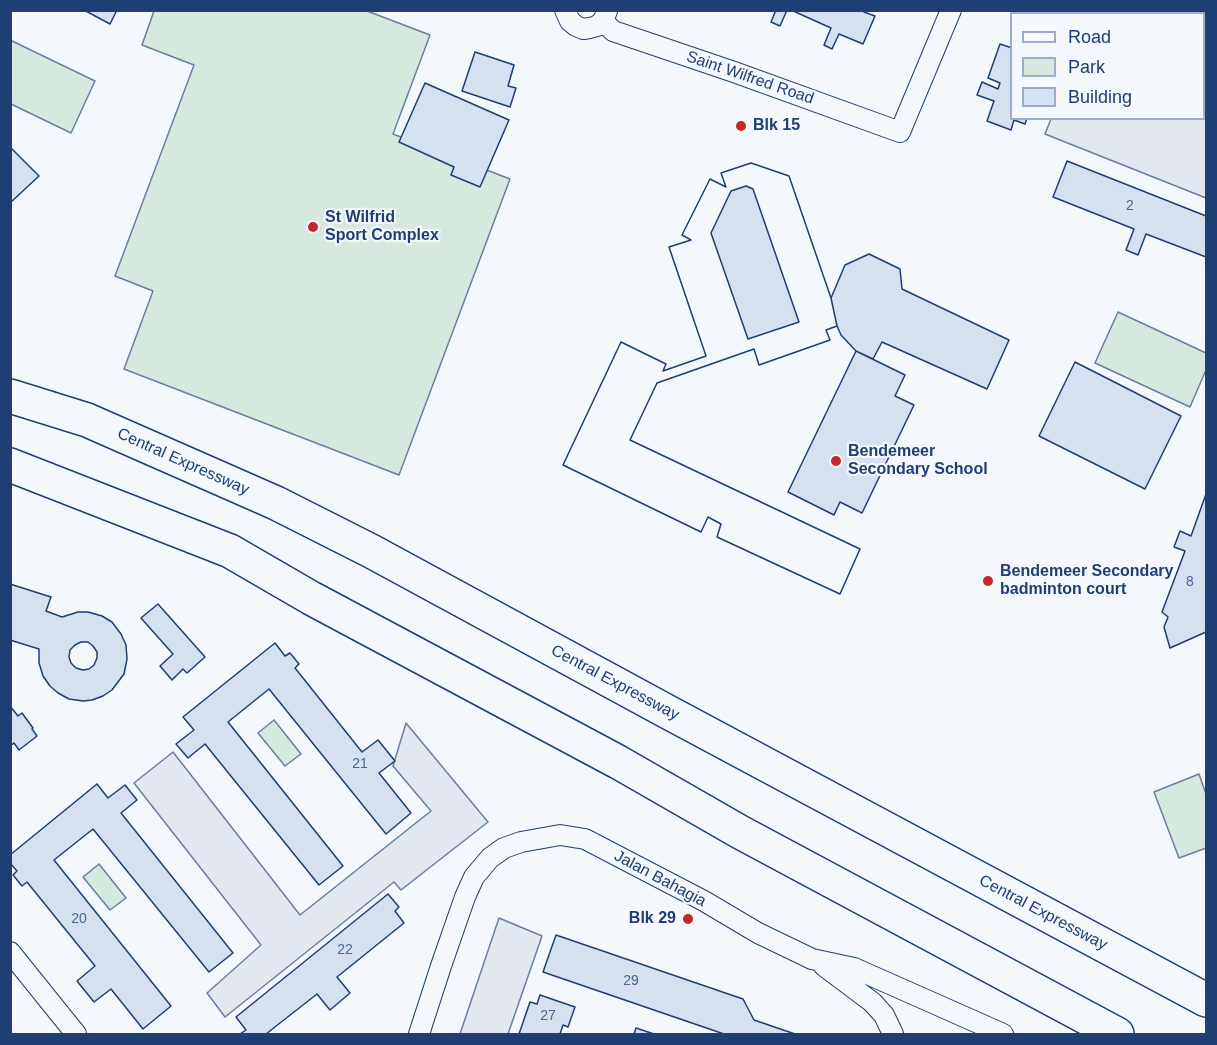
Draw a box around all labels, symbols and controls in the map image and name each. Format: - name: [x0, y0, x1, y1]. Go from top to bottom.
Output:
- legend: [1010, 12, 1205, 120]
- text: Road: [1068, 27, 1111, 47]
- street label: Saint Wilfred Road: [684, 47, 816, 109]
- text: Park: [1068, 57, 1105, 77]
- text: Building: [1068, 87, 1132, 107]
- place label: Blk 15: [753, 116, 800, 136]
- marker: Blk 15: [734, 119, 748, 133]
- house number: 2: [1126, 198, 1134, 214]
- place label: St Wilfrid Sport Complex: [325, 208, 439, 246]
- marker: St Wilfrid Sport Complex: [306, 220, 320, 234]
- street label: Central Expressway: [114, 424, 252, 500]
- place label: Bendemeer Secondary School: [848, 442, 988, 480]
- marker: Bendemeer Secondary School: [829, 454, 843, 468]
- place label: Bendemeer Secondary badminton court: [1000, 562, 1173, 600]
- marker: Bendemeer Secondary badminton court: [981, 574, 995, 588]
- house number: 8: [1186, 574, 1194, 590]
- street label: Central Expressway: [548, 641, 682, 725]
- house number: 21: [352, 756, 368, 772]
- street label: Jalan Bahagia: [611, 847, 709, 911]
- street label: Central Expressway: [976, 871, 1110, 955]
- place label: Blk 29: [629, 909, 676, 929]
- house number: 20: [71, 911, 87, 927]
- marker: Blk 29: [681, 912, 695, 926]
- house number: 22: [337, 942, 353, 958]
- house number: 29: [623, 973, 639, 989]
- house number: 27: [540, 1008, 556, 1024]

